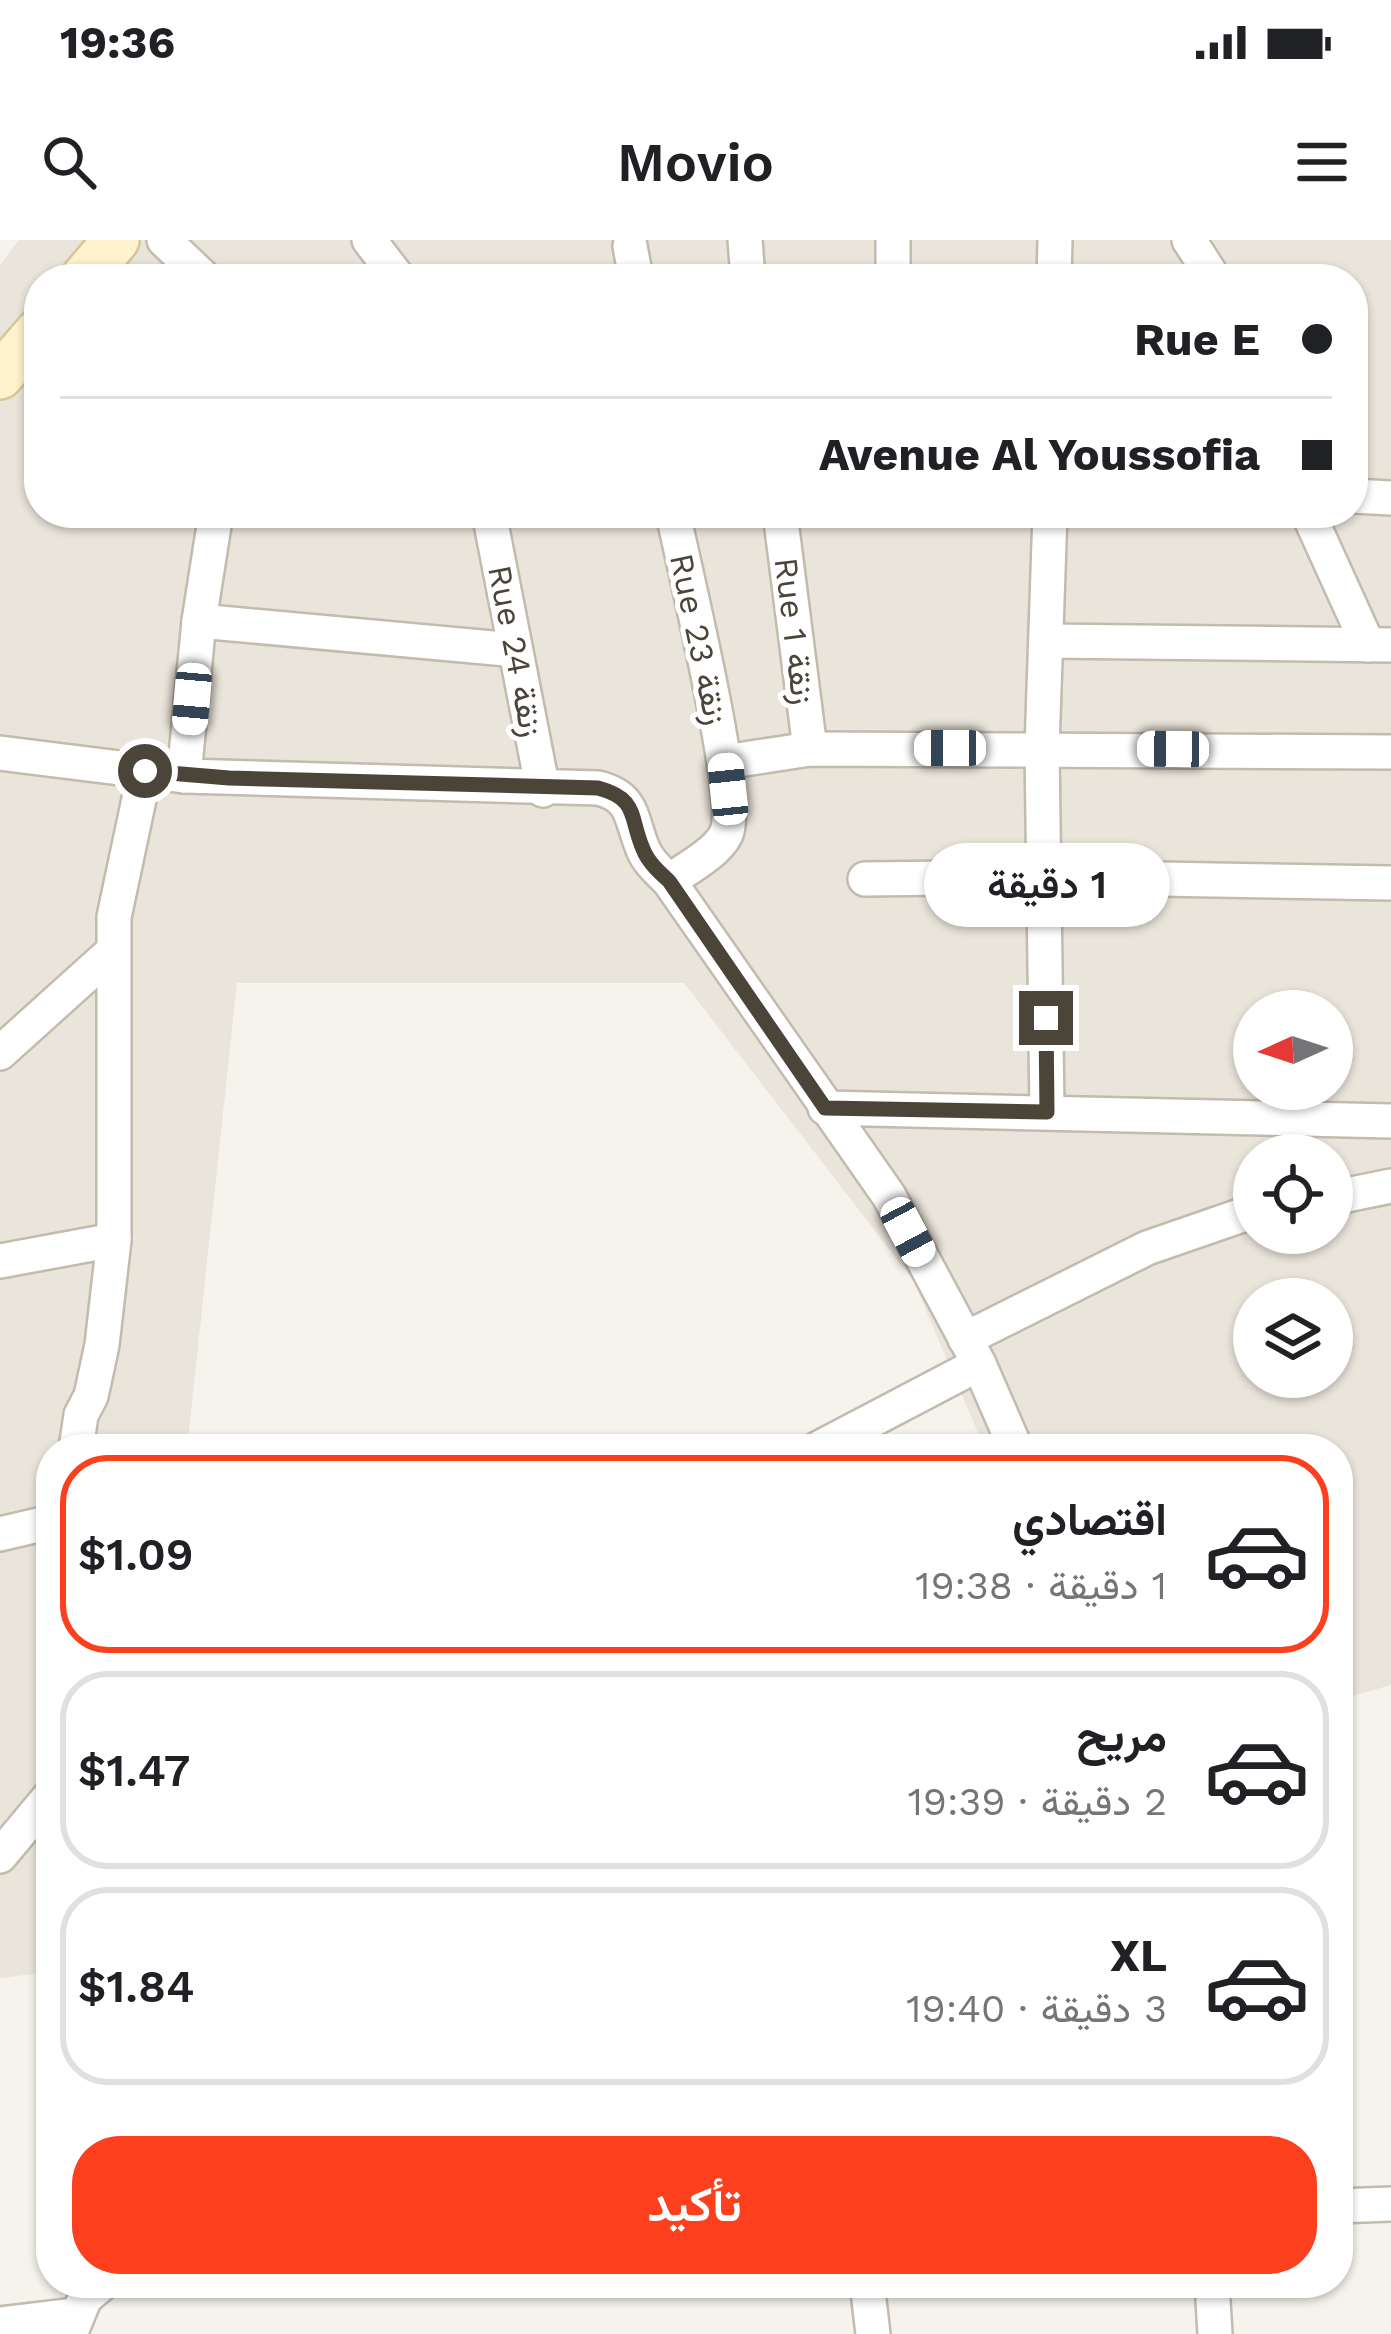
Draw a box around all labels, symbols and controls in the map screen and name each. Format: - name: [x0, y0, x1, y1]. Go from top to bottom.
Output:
- text: 19:36: [60, 16, 175, 69]
- icon: search: [36, 129, 102, 195]
- icon: menu: [1289, 129, 1355, 195]
- text: Movio: [617, 131, 774, 194]
- text: Rue E: [1134, 313, 1260, 366]
- text: Avenue Al Youssofia: [819, 428, 1260, 481]
- street label: Rue 23 زنقة: [661, 550, 736, 728]
- street label: Rue 1 زنقة: [766, 555, 823, 707]
- street label: Rue 24 زنقة: [479, 562, 552, 740]
- car: [171, 662, 213, 736]
- car: [914, 730, 986, 766]
- car: [1137, 730, 1209, 768]
- route start: [118, 744, 172, 798]
- car: [706, 751, 750, 827]
- callout: 1 دقيقة: [923, 844, 1169, 928]
- text: 1 دقيقة: [987, 862, 1107, 907]
- north arrow: [1233, 990, 1353, 1110]
- map controls: [1233, 990, 1353, 1398]
- route end: [1019, 991, 1073, 1045]
- button: locate: [1233, 1134, 1353, 1254]
- car: [875, 1192, 941, 1272]
- button: layers: [1233, 1278, 1353, 1398]
- text: اقتصادي: [1012, 1493, 1167, 1546]
- icon: car: [1203, 1500, 1311, 1608]
- text: $1.09: [78, 1528, 194, 1581]
- text: 1 دقيقة · 19:38: [915, 1563, 1167, 1608]
- text: مريح: [1076, 1709, 1167, 1762]
- icon: car: [1203, 1716, 1311, 1824]
- text: $1.47: [78, 1744, 190, 1797]
- text: 2 دقيقة · 19:39: [908, 1779, 1167, 1824]
- text: XL: [1110, 1929, 1167, 1982]
- icon: car: [1203, 1932, 1311, 2040]
- text: $1.84: [78, 1960, 194, 2013]
- text: 3 دقيقة · 19:40: [906, 1986, 1167, 2031]
- button: تأكيد: [72, 2136, 1317, 2274]

